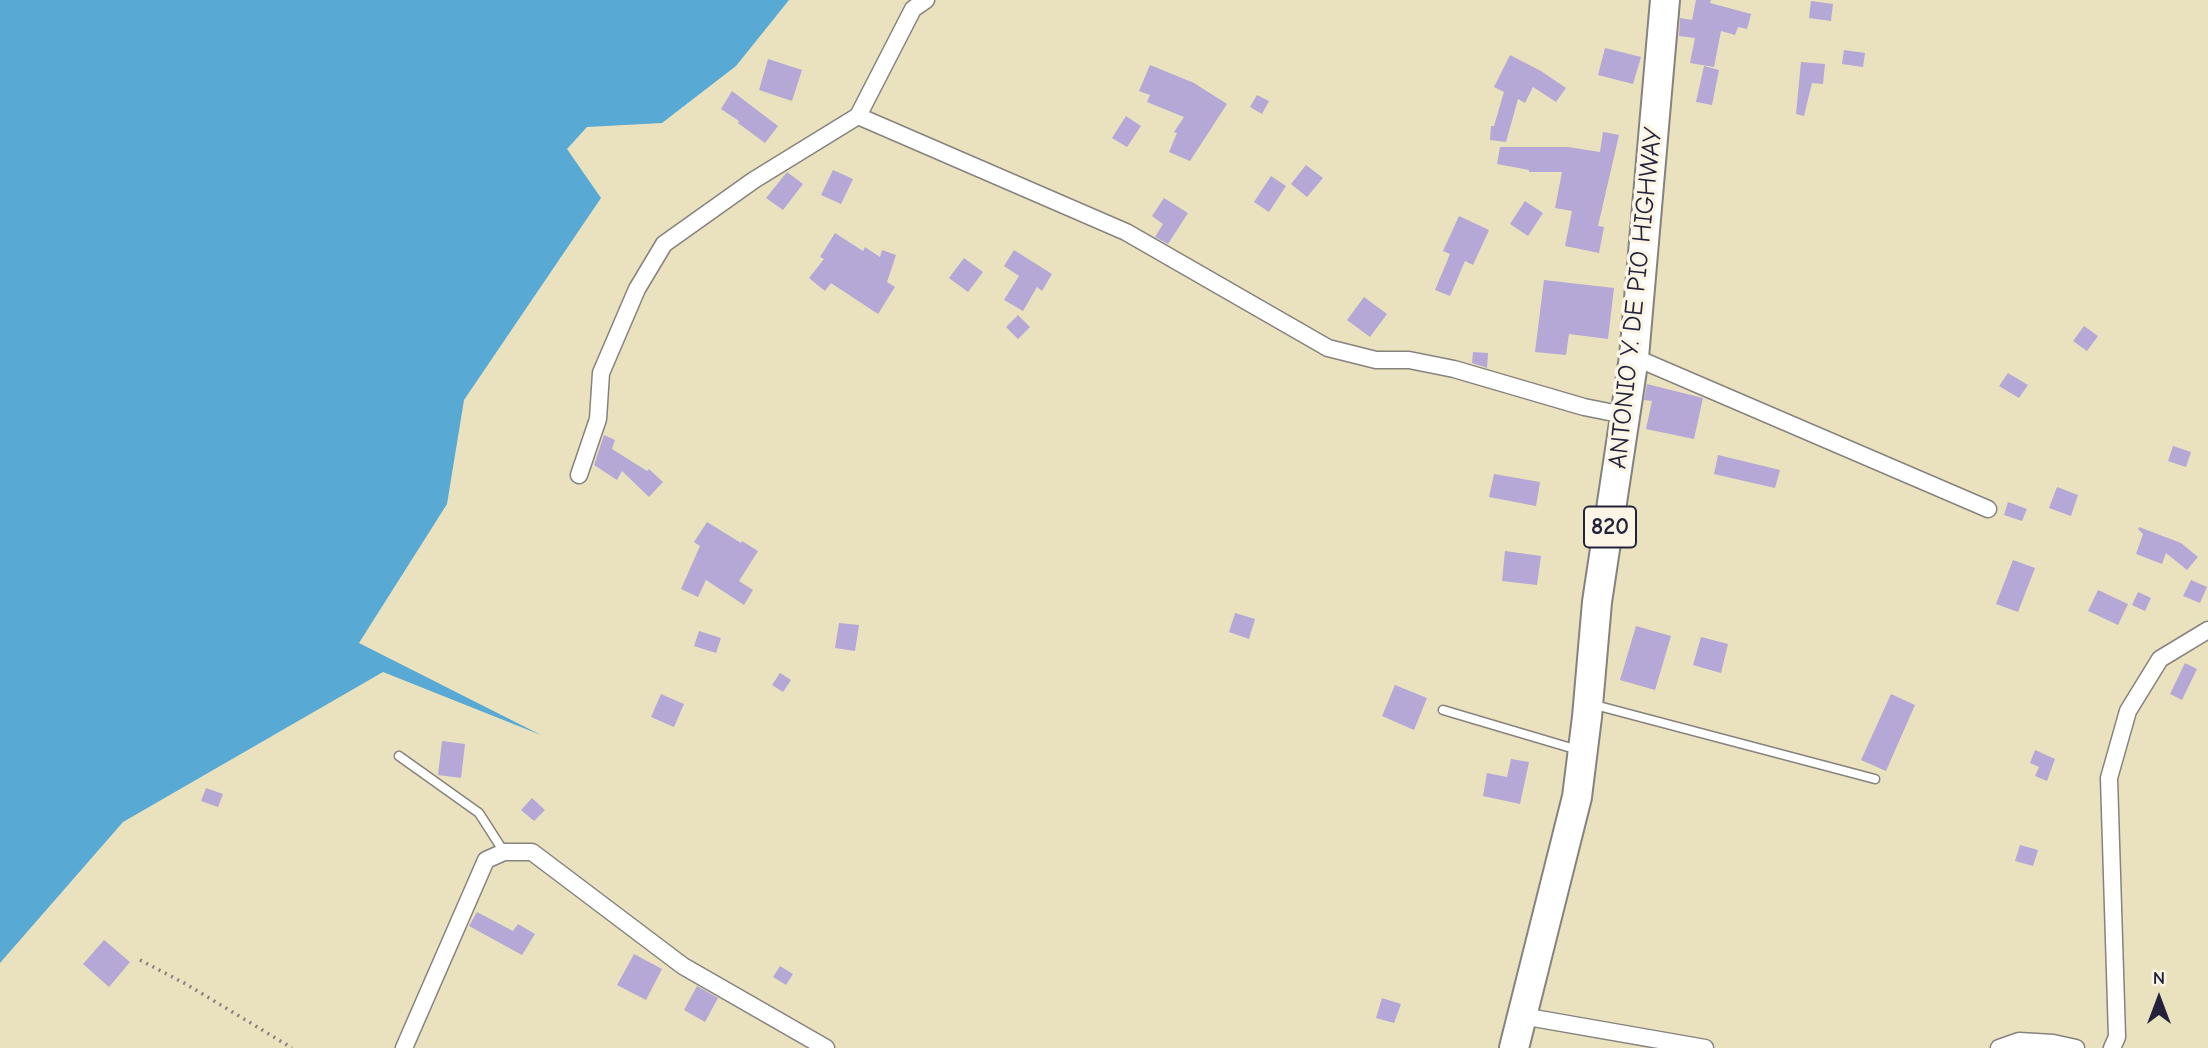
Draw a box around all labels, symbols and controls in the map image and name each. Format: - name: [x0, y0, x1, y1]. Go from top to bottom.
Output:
- street label: ANTONIO Y. DE PIO HIGHWAY: [1603, 126, 1669, 470]
- road number: 820: [1584, 506, 1636, 548]
- north arrow: [2124, 964, 2194, 1034]
- text: N: [2153, 967, 2165, 989]

